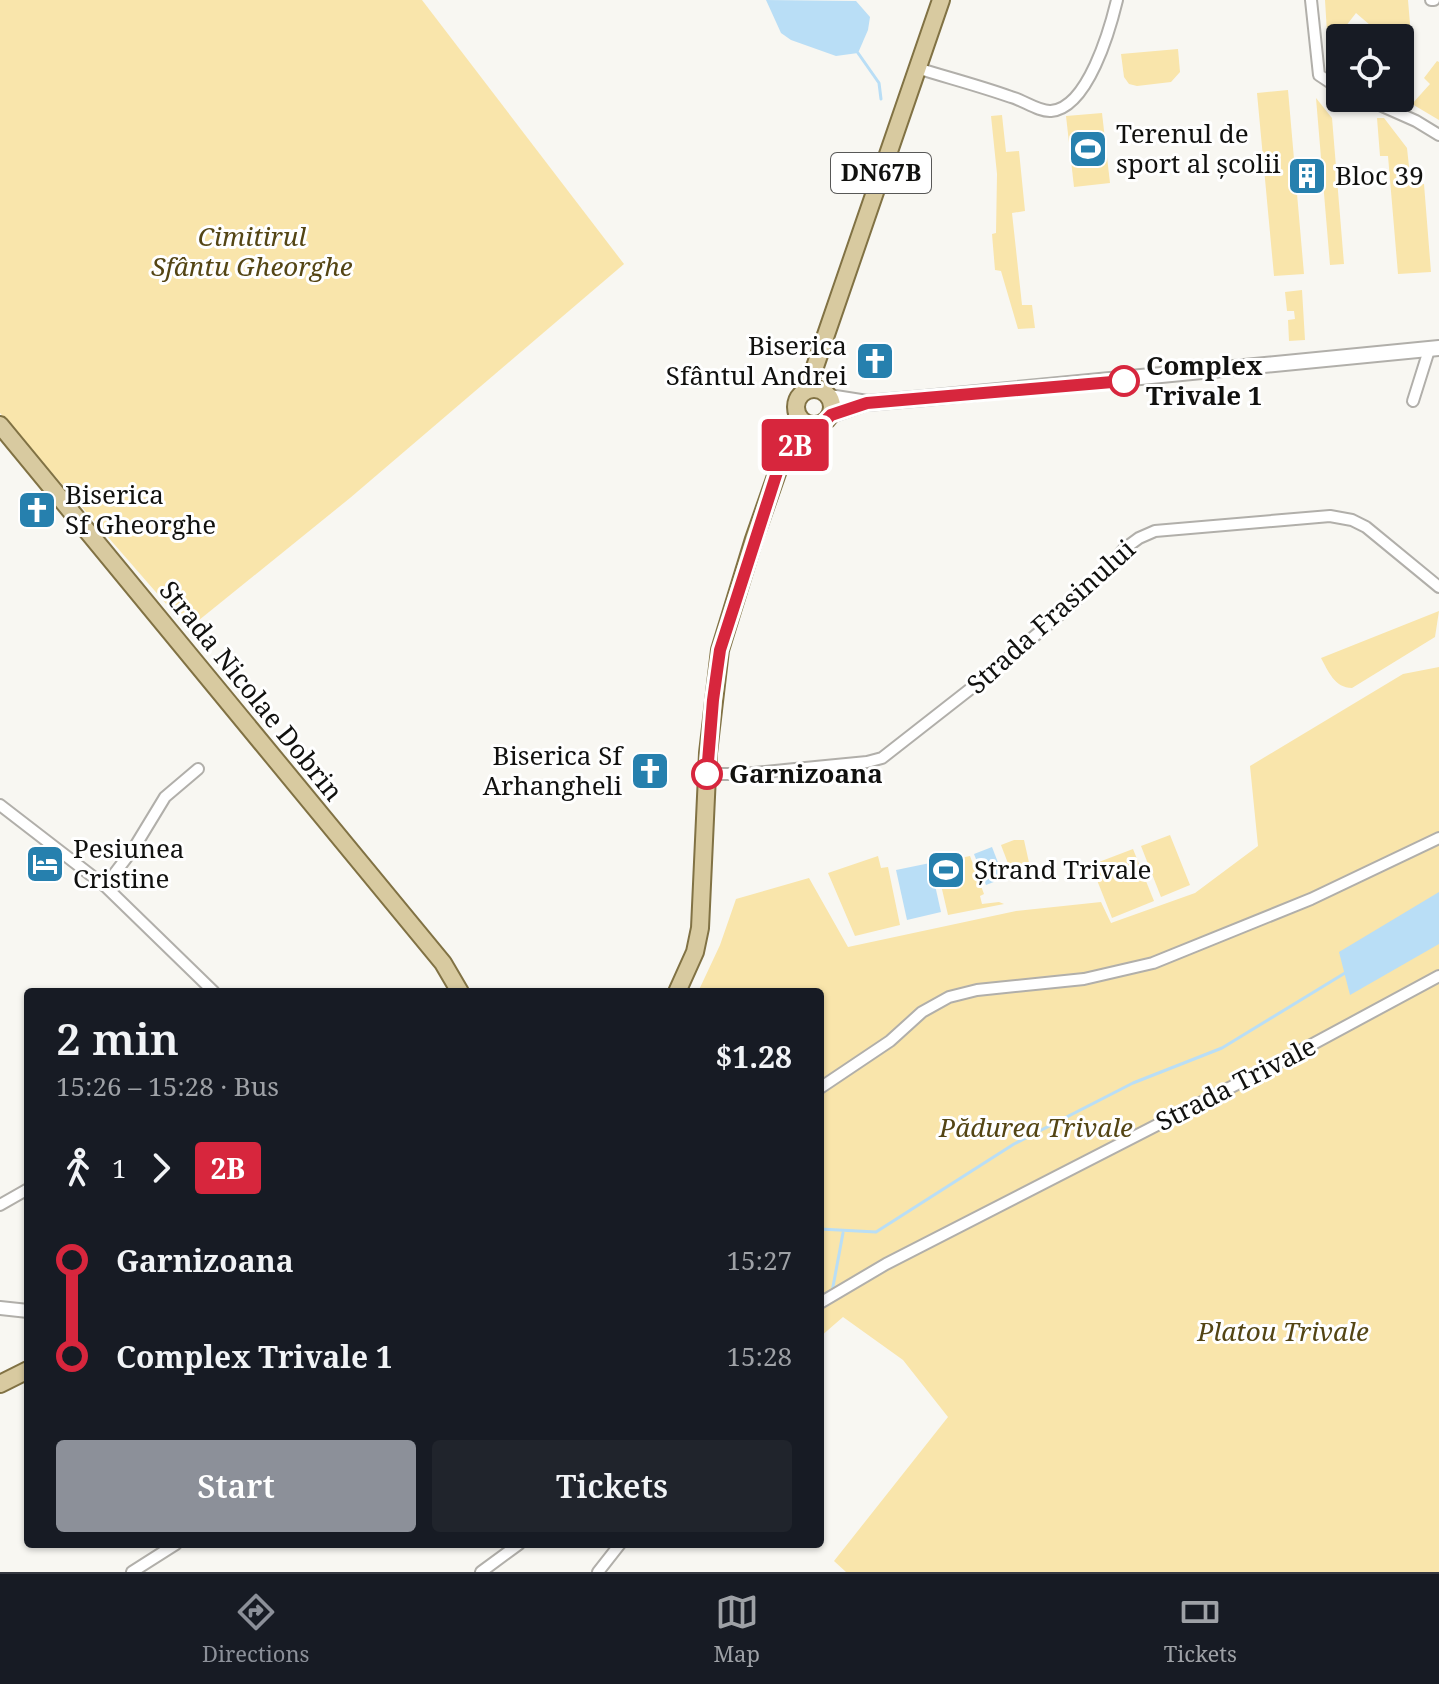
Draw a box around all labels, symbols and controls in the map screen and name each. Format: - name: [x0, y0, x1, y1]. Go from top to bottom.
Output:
- map controls: [1326, 24, 1414, 112]
- button: locate: [1326, 24, 1414, 112]
- place label: Terenul de sport al școlii: [1116, 115, 1281, 181]
- sports icon: Terenul de sport al școlii: [1067, 128, 1109, 170]
- road number: DN67B: [831, 153, 931, 193]
- building icon: Bloc 39: [1286, 155, 1328, 197]
- place label: Bloc 39: [1335, 157, 1424, 193]
- park label: Cimitirul Sfântu Gheorghe: [151, 218, 353, 284]
- place label: Biserica Sfântul Andrei: [666, 327, 847, 393]
- church icon: Biserica Sfântul Andrei: [854, 340, 896, 382]
- place label: Complex Trivale 1: [1146, 347, 1263, 413]
- marker: Complex Trivale 1: [1109, 366, 1139, 396]
- line badge: 2B: [759, 419, 831, 471]
- text: 2B: [778, 426, 812, 464]
- place label: Biserica Sf Gheorghe: [65, 476, 216, 542]
- church icon: Biserica Sf Gheorghe: [16, 489, 58, 531]
- street label: Strada Frasinului: [958, 531, 1142, 702]
- street label: Strada Nicolae Dobrin: [152, 573, 352, 808]
- place label: Biserica Sf Arhangheli: [483, 737, 624, 803]
- church icon: Biserica Sf Arhangheli: [629, 750, 671, 792]
- place label: Garnizoana: [729, 755, 883, 791]
- marker: Garnizoana: [692, 759, 722, 789]
- place label: Pesiunea Cristine: [73, 830, 185, 896]
- hotel icon: Pesiunea Cristine: [24, 843, 66, 885]
- sports icon: Ștrand Trivale: [925, 849, 967, 891]
- place label: Ștrand Trivale: [974, 851, 1151, 887]
- text: 2 min: [56, 1008, 179, 1068]
- street label: Strada Trivale: [1149, 1027, 1322, 1139]
- text: $1.28: [715, 1036, 792, 1077]
- text: 15:26 – 15:28 · Bus: [56, 1068, 279, 1104]
- park label: Pădurea Trivale: [938, 1109, 1133, 1145]
- icon: walk: [56, 1146, 100, 1190]
- icon: forward: [139, 1146, 183, 1190]
- text: 2B: [211, 1149, 245, 1187]
- text: 1: [112, 1150, 127, 1186]
- text: Garnizoana: [116, 1240, 294, 1281]
- text: 15:27: [726, 1242, 792, 1278]
- park label: Platou Trivale: [1196, 1313, 1369, 1349]
- text: Complex Trivale 1: [116, 1336, 393, 1377]
- text: 15:28: [726, 1338, 792, 1374]
- button: Start: [56, 1440, 416, 1532]
- button: Tickets: [432, 1440, 792, 1532]
- tab: Directions: [202, 1590, 310, 1668]
- tab: Map: [713, 1590, 760, 1668]
- tab: Tickets: [1164, 1590, 1237, 1668]

